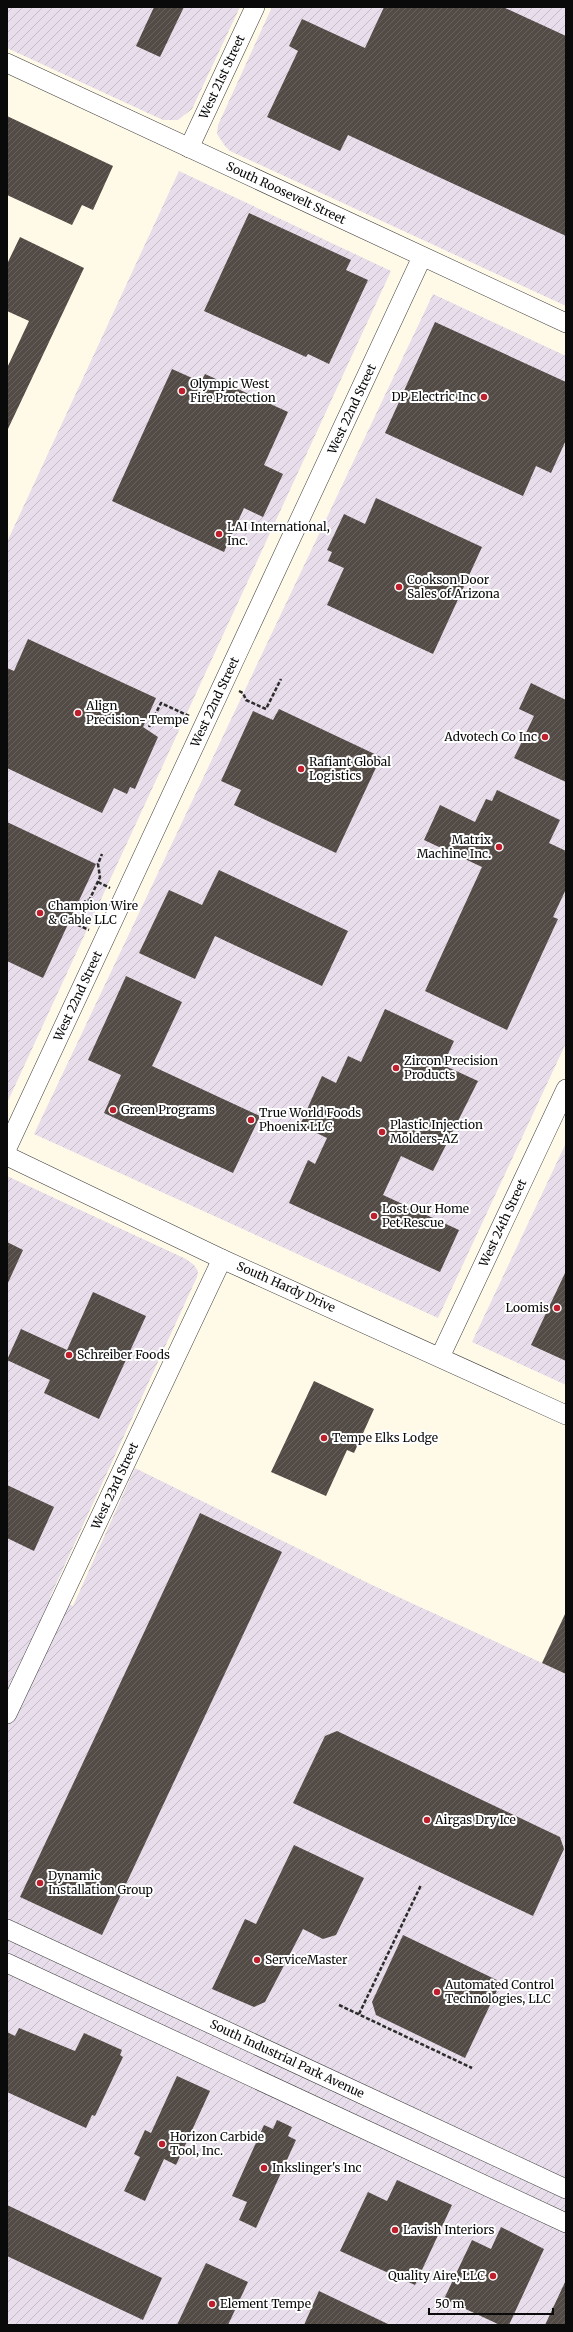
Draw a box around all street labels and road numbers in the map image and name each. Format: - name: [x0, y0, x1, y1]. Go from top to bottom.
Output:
- street label: West 21st Street: [195, 32, 248, 122]
- street label: South Roosevelt Street: [224, 158, 349, 227]
- street label: West 22nd Street: [324, 361, 379, 457]
- street label: West 22nd Street: [187, 654, 242, 750]
- street label: West 22nd Street: [50, 948, 105, 1044]
- street label: West 24th Street: [475, 1176, 530, 1270]
- street label: South Hardy Drive: [235, 1258, 338, 1315]
- street label: West 23rd Street: [87, 1440, 141, 1532]
- street label: South Industrial Park Avenue: [208, 2016, 367, 2101]

